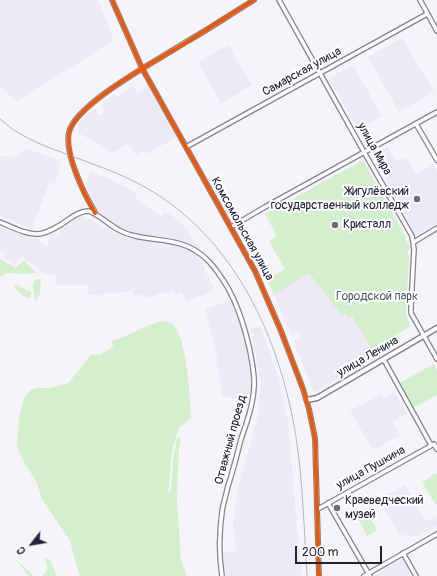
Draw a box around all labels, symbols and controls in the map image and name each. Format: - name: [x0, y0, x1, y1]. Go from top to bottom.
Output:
- street label: Самарская улица: [260, 44, 344, 100]
- street label: улица Мира: [354, 120, 394, 178]
- street label: Комсомольская улица: [208, 175, 276, 283]
- place label: Жигулёвский государственный колледж: [271, 185, 409, 213]
- marker: Жигулёвский государственный колледж: [412, 194, 422, 204]
- place label: Кристалл: [343, 218, 391, 232]
- marker: Кристалл: [330, 220, 340, 230]
- park label: Городской парк: [336, 290, 418, 304]
- street label: улица Ленина: [335, 334, 401, 380]
- street label: Отважный проезд: [212, 394, 250, 486]
- street label: улица Пушкина: [334, 443, 408, 493]
- place label: Краеведческий музей: [345, 494, 423, 522]
- marker: Краеведческий музей: [332, 503, 342, 513]
- north arrow: [12, 524, 52, 564]
- scale bar: [297, 538, 384, 564]
- text: С: [14, 544, 29, 557]
- text: 200 m: [302, 545, 338, 560]

